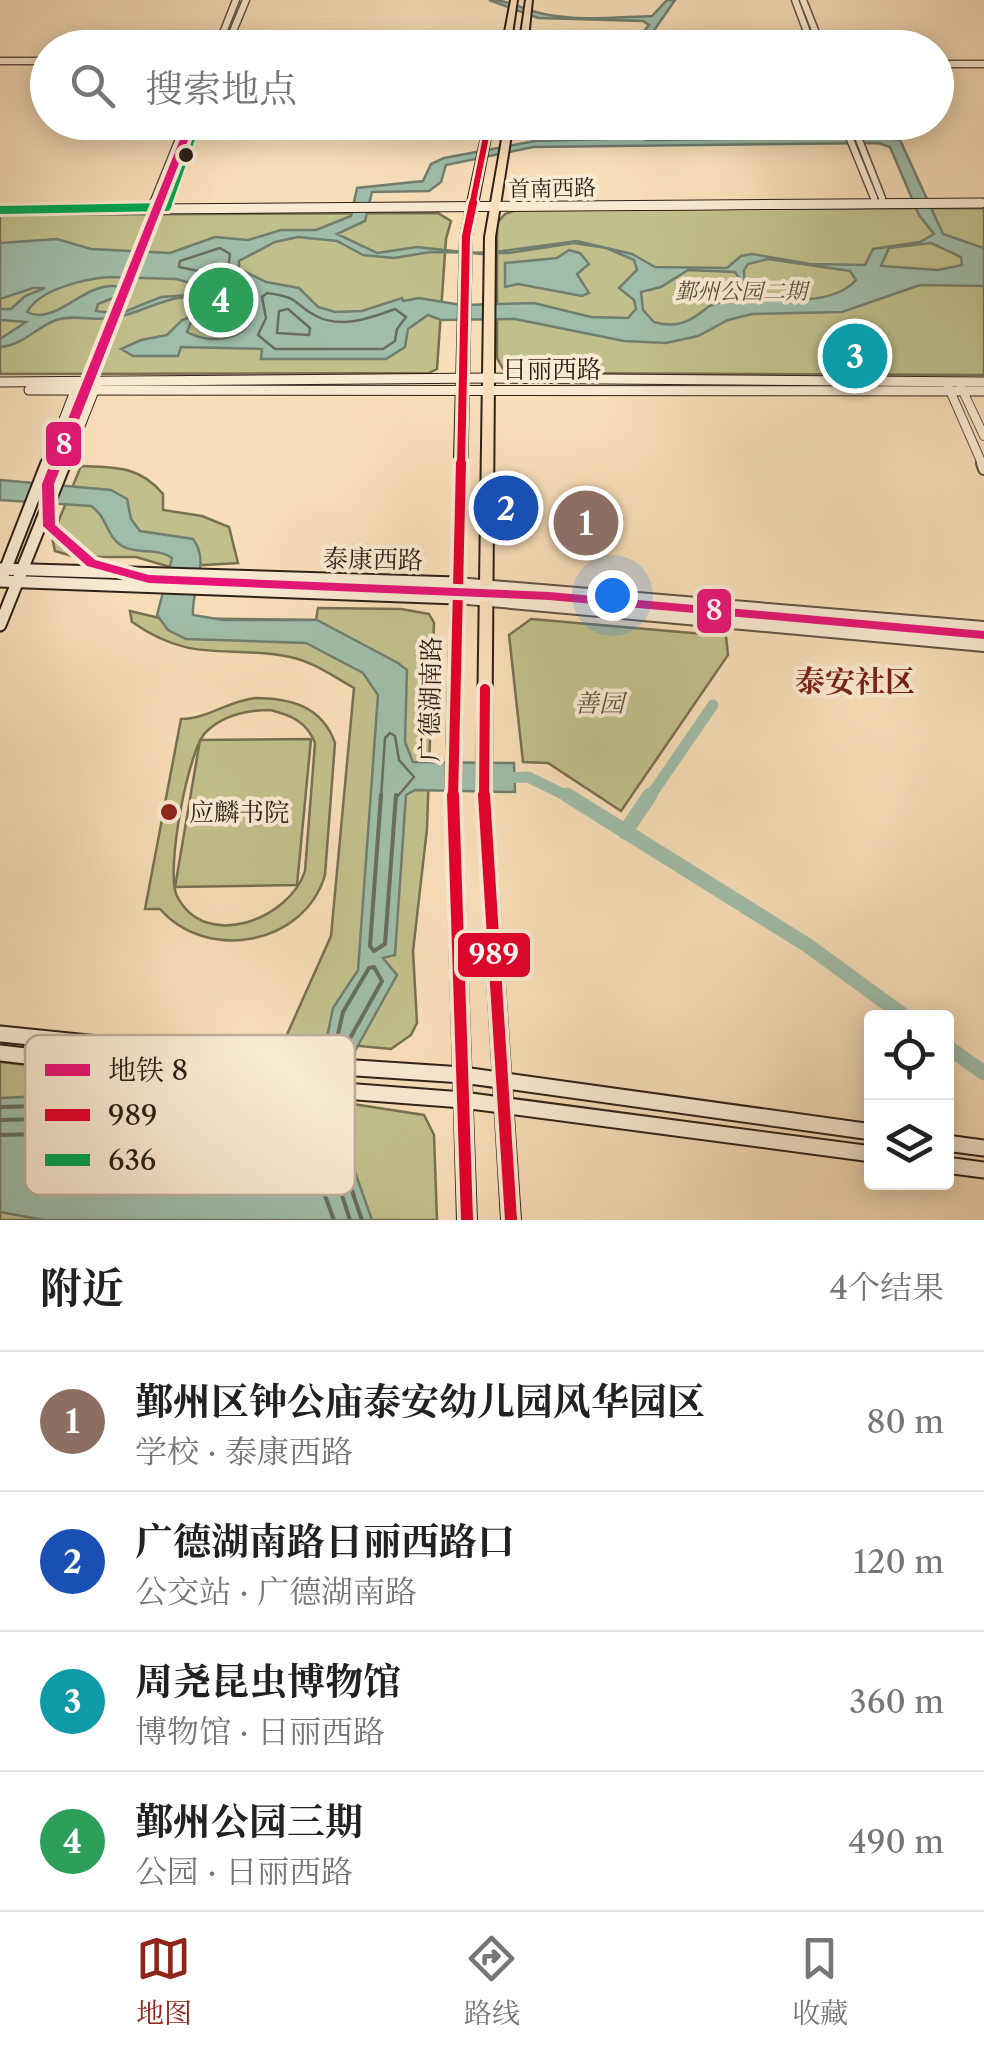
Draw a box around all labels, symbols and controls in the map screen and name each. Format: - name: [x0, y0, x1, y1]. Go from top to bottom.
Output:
- search box: [30, 30, 954, 140]
- icon: search: [65, 58, 120, 113]
- text: 搜索地点: [145, 65, 297, 112]
- unlabelled marker: [176, 145, 196, 165]
- street label: 首南西路: [508, 174, 596, 203]
- pin: 4: [188, 262, 254, 338]
- park label: 鄞州公园二期: [675, 278, 811, 305]
- pin: 3: [822, 318, 888, 394]
- street label: 日丽西路: [502, 354, 602, 385]
- line badge: 8: [44, 420, 83, 468]
- text: 8: [55, 427, 73, 461]
- pin: 2: [474, 470, 538, 546]
- pin: 1: [554, 486, 618, 560]
- street label: 泰康西路: [323, 543, 423, 576]
- your location: [587, 570, 638, 621]
- line badge: 8: [695, 587, 733, 635]
- text: 8: [705, 593, 723, 627]
- street label: 广德湖南路: [414, 636, 447, 762]
- district label: 泰安社区: [795, 663, 915, 700]
- park label: 善园: [574, 688, 628, 719]
- place label: 应麟书院: [189, 797, 289, 828]
- marker: 应麟书院: [158, 801, 180, 823]
- line badge: 989: [456, 931, 532, 979]
- text: 989: [469, 937, 519, 971]
- map controls: [864, 1010, 954, 1190]
- button: locate: [864, 1010, 954, 1100]
- legend: [25, 1035, 355, 1195]
- text: 地铁 8: [108, 1053, 188, 1087]
- text: 989: [108, 1098, 157, 1132]
- button: layers: [864, 1100, 954, 1190]
- text: 636: [108, 1143, 156, 1177]
- text: 附近: [40, 1262, 124, 1314]
- text: 4个结果: [830, 1268, 944, 1307]
- text: 鄞州区钟公庙泰安幼儿园风华园区: [135, 1378, 705, 1425]
- text: 1: [65, 1402, 80, 1441]
- text: 80 m: [866, 1402, 944, 1441]
- text: 学校 · 泰康西路: [135, 1432, 353, 1471]
- text: 广德湖南路日丽西路口: [135, 1518, 515, 1565]
- text: 2: [63, 1542, 82, 1581]
- text: 120 m: [854, 1542, 944, 1581]
- text: 公交站 · 广德湖南路: [135, 1572, 417, 1611]
- text: 周尧昆虫博物馆: [135, 1658, 401, 1705]
- text: 3: [63, 1682, 82, 1721]
- text: 360 m: [849, 1682, 944, 1721]
- text: 博物馆 · 日丽西路: [135, 1712, 385, 1751]
- text: 鄞州公园三期: [135, 1798, 363, 1845]
- text: 4: [63, 1822, 82, 1861]
- text: 490 m: [848, 1822, 944, 1861]
- text: 公园 · 日丽西路: [135, 1852, 353, 1891]
- tab: 地图: [136, 1931, 192, 2031]
- tab: 路线: [464, 1931, 520, 2031]
- tab: 收藏: [792, 1931, 848, 2031]

